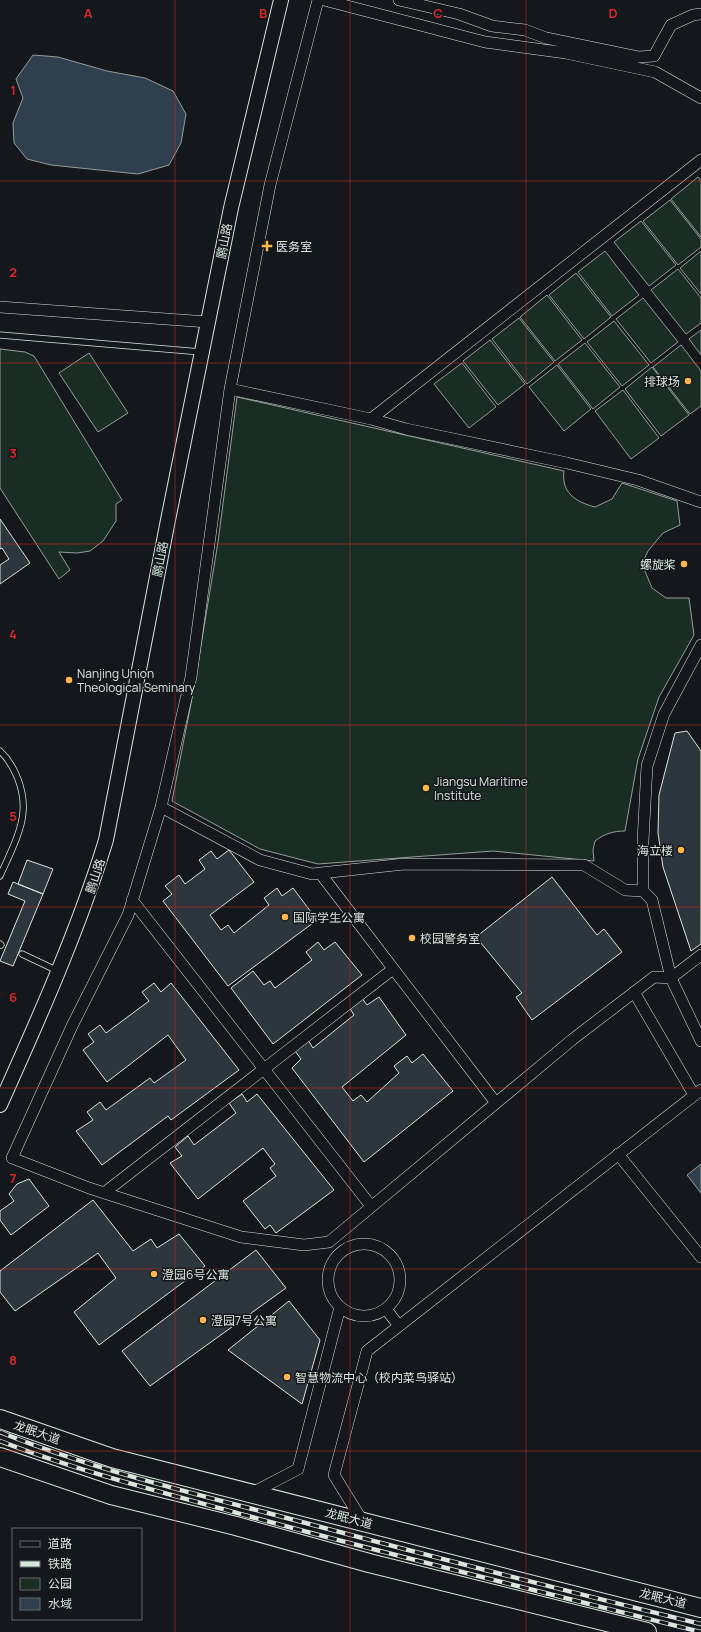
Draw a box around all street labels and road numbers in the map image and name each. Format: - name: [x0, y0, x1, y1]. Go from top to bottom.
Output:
- street label: 鹏山路: [212, 222, 236, 260]
- street label: 鹏山路: [148, 540, 172, 578]
- street label: 鹏山路: [81, 856, 109, 896]
- street label: 龙眠大道: [12, 1416, 62, 1448]
- street label: 龙眠大道: [324, 1504, 374, 1532]
- street label: 龙眠大道: [638, 1584, 688, 1612]

